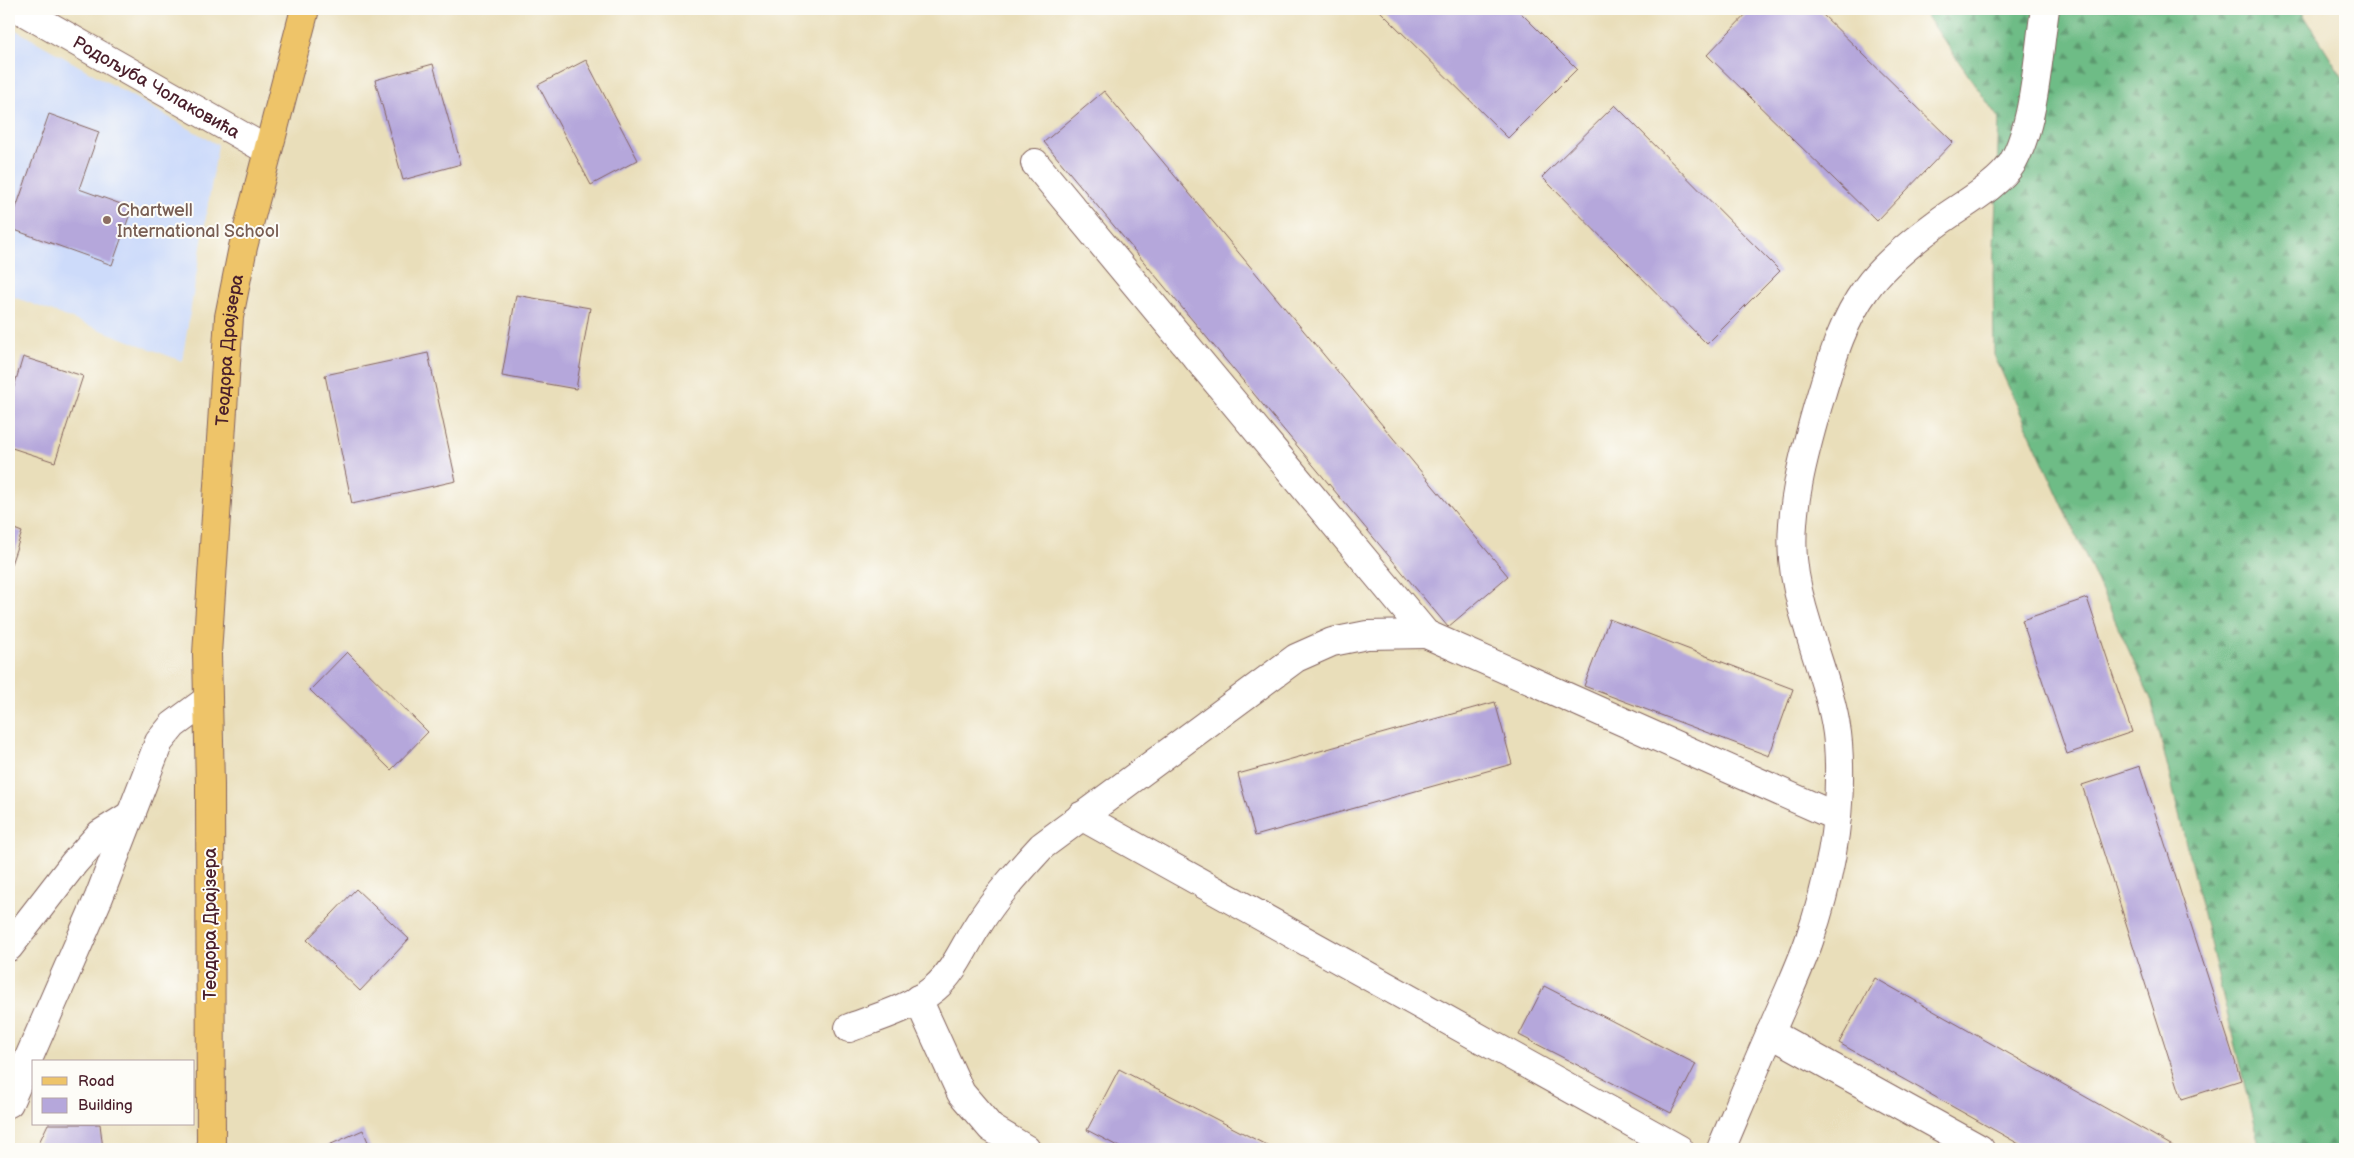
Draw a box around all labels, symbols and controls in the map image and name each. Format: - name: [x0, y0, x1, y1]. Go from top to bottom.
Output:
- street label: Родољуба Чолаковића: [69, 31, 244, 143]
- place label: Chartwell International School: [117, 200, 279, 242]
- marker: Chartwell International School: [101, 214, 113, 226]
- street label: Теодора Драјзера: [211, 272, 248, 427]
- street label: Теодора Драјзера: [200, 847, 221, 1000]
- legend: [32, 1060, 195, 1126]
- text: Road: [78, 1072, 114, 1091]
- text: Building: [78, 1096, 133, 1115]

